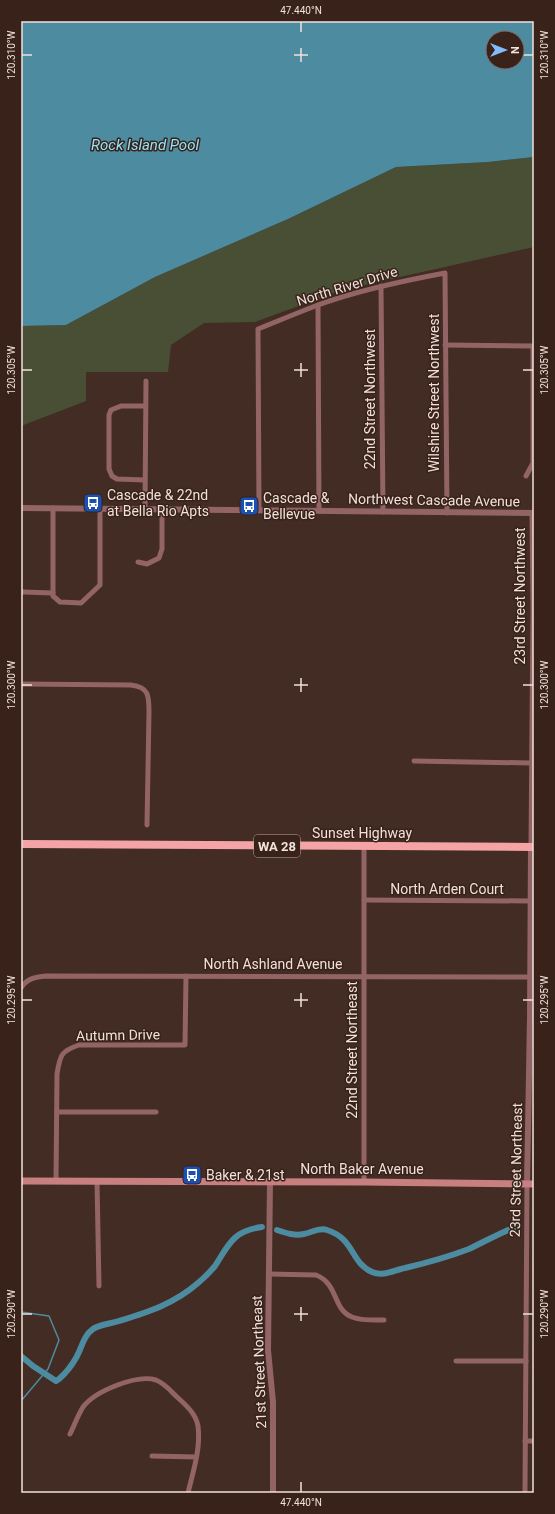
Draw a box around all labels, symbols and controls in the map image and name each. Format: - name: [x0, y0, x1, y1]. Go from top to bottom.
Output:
- text: 47.440°N: [280, 5, 322, 16]
- text: 120.310°W: [6, 30, 17, 79]
- north arrow: [485, 30, 525, 70]
- text: 120.310°W: [539, 30, 550, 79]
- text: N: [508, 46, 521, 54]
- water label: Rock Island Pool: [91, 136, 199, 154]
- street label: North River Drive: [295, 263, 399, 309]
- street label: Wilshire Street Northwest: [426, 313, 442, 472]
- street label: 22nd Street Northwest: [362, 328, 378, 469]
- text: 120.305°W: [6, 345, 17, 394]
- text: 120.305°W: [539, 345, 550, 394]
- place label: Cascade & 22nd at Bella Rio Apts: [107, 487, 209, 519]
- place label: Cascade & Bellevue: [263, 490, 330, 522]
- street label: Northwest Cascade Avenue: [348, 490, 520, 510]
- bus stop icon: Cascade & 22nd at Bella Rio Apts: [82, 492, 104, 514]
- bus stop icon: Cascade & Bellevue: [238, 495, 260, 517]
- street label: 23rd Street Northwest: [512, 527, 528, 665]
- text: 120.300°W: [6, 660, 17, 709]
- text: 120.300°W: [539, 660, 550, 709]
- street label: Sunset Highway: [312, 825, 412, 841]
- road number: WA 28: [254, 835, 300, 857]
- street label: North Arden Court: [390, 881, 504, 897]
- street label: North Ashland Avenue: [204, 956, 342, 972]
- text: 120.295°W: [6, 975, 17, 1024]
- text: 120.295°W: [539, 975, 550, 1024]
- street label: 22nd Street Northeast: [344, 981, 360, 1119]
- street label: Autumn Drive: [76, 1026, 160, 1044]
- street label: 23rd Street Northeast: [507, 1102, 525, 1237]
- street label: North Baker Avenue: [300, 1161, 424, 1177]
- bus stop icon: Baker & 21st: [181, 1164, 203, 1186]
- place label: Baker & 21st: [206, 1167, 285, 1183]
- text: 120.290°W: [6, 1289, 17, 1338]
- text: 120.290°W: [539, 1289, 550, 1338]
- street label: 21st Street Northeast: [249, 1295, 269, 1429]
- text: 47.440°N: [280, 1497, 322, 1508]

